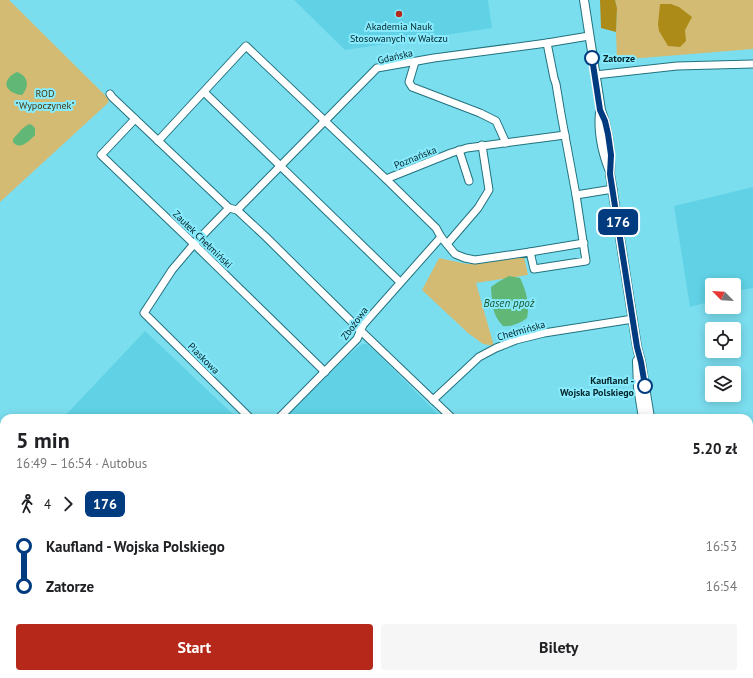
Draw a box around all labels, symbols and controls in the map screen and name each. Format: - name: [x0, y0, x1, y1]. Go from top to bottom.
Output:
- marker: Akademia Nauk Stosowanych w Wałczu: [394, 9, 404, 19]
- place label: Akademia Nauk Stosowanych w Wałczu: [350, 20, 448, 45]
- street label: Gdańska: [376, 46, 414, 67]
- marker: Zatorze: [584, 50, 600, 66]
- place label: Zatorze: [603, 52, 635, 65]
- park label: ROD "Wypoczynek": [15, 87, 75, 112]
- street label: Poznańska: [392, 143, 438, 172]
- street label: Zaułek Chełmiński: [170, 208, 235, 271]
- line badge: 176: [595, 209, 641, 235]
- text: 176: [606, 213, 630, 231]
- north arrow: [705, 278, 741, 314]
- map controls: [705, 278, 741, 402]
- water label: Basen ppoż: [484, 296, 535, 310]
- street label: Zbożowa: [338, 304, 371, 342]
- street label: Chełmińska: [496, 317, 547, 344]
- button: locate: [705, 322, 741, 358]
- street label: Piaskowa: [185, 340, 222, 377]
- button: layers: [705, 366, 741, 402]
- place label: Kaufland - Wojska Polskiego: [560, 374, 635, 399]
- marker: Kaufland - Wojska Polskiego: [637, 378, 653, 394]
- text: 5 min: [16, 426, 70, 454]
- text: 5.20 zł: [692, 439, 737, 458]
- text: 16:49 – 16:54 · Autobus: [16, 455, 147, 472]
- icon: walk: [16, 493, 38, 515]
- icon: forward: [57, 493, 79, 515]
- text: 176: [93, 495, 117, 513]
- text: 4: [44, 496, 51, 513]
- text: Kaufland - Wojska Polskiego: [46, 537, 225, 556]
- text: 16:53: [706, 538, 737, 555]
- text: Zatorze: [46, 577, 94, 596]
- text: 16:54: [706, 578, 737, 595]
- button: Start: [16, 624, 373, 670]
- button: Bilety: [381, 624, 737, 670]

